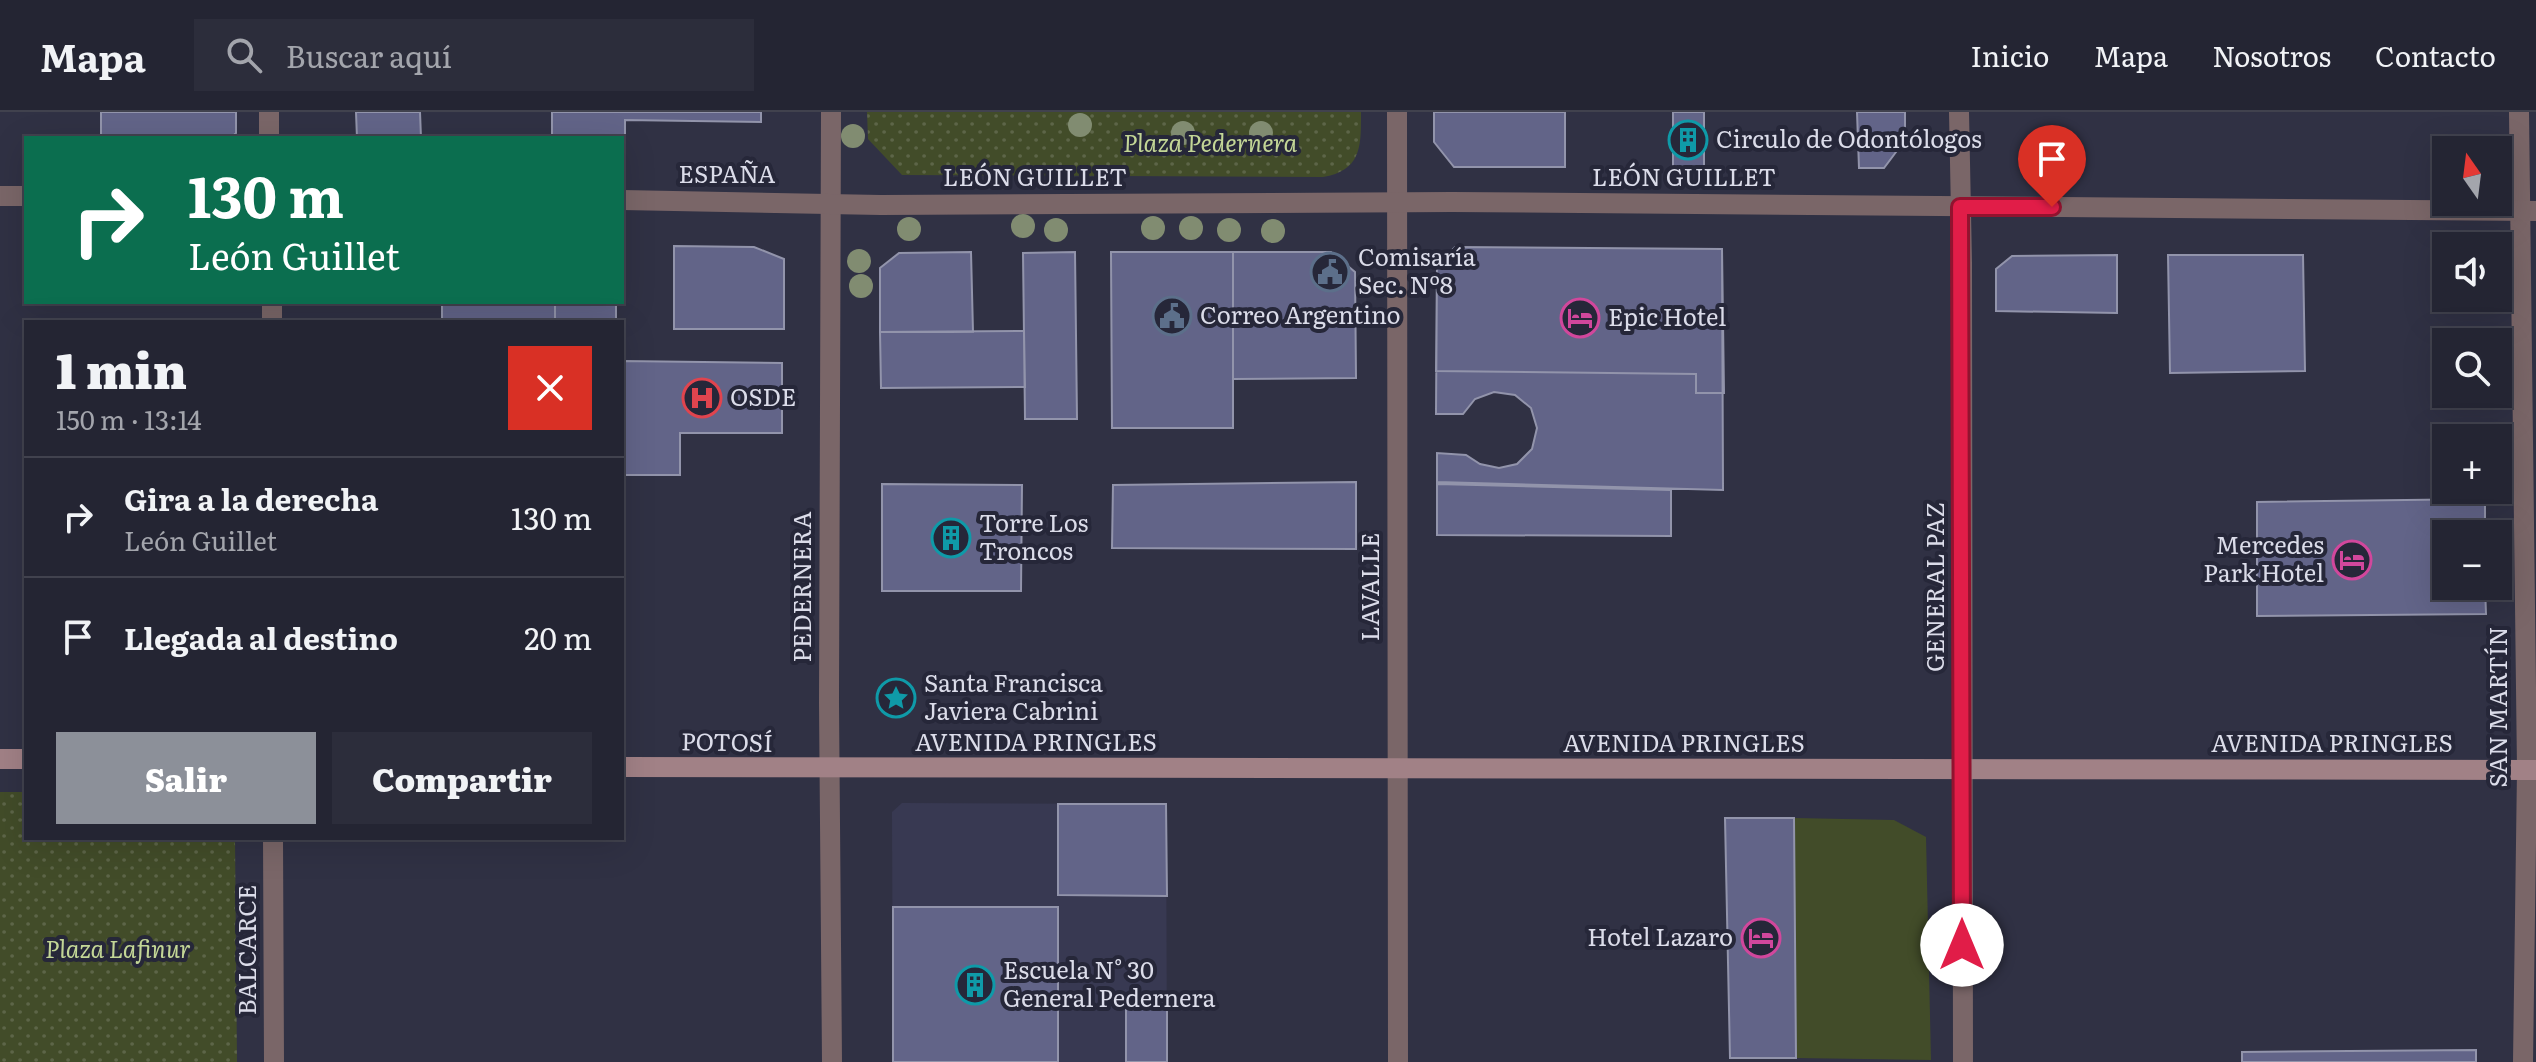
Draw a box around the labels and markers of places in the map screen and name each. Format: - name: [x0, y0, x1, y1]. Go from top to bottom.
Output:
- building icon: Circulo de Odontólogos: [1667, 119, 1709, 161]
- place label: Circulo de Odontólogos: [1716, 120, 1982, 155]
- pin: [2018, 125, 2086, 207]
- place label: Comisaría Sec. Nº8: [1358, 238, 1476, 301]
- public building icon: Comisaría Sec. Nº8: [1309, 251, 1351, 293]
- public building icon: Correo Argentino: [1151, 295, 1193, 337]
- place label: Correo Argentino: [1200, 296, 1401, 331]
- hotel icon: Epic Hotel: [1559, 297, 1601, 339]
- place label: Epic Hotel: [1608, 298, 1726, 333]
- hospital icon: OSDE: [681, 377, 723, 419]
- place label: OSDE: [730, 378, 796, 413]
- place label: Torre Los Troncos: [979, 504, 1089, 567]
- building icon: Torre Los Troncos: [930, 517, 972, 559]
- place label: Mercedes Park Hotel: [2203, 526, 2324, 589]
- hotel icon: Mercedes Park Hotel: [2331, 539, 2373, 581]
- place label: Santa Francisca Javiera Cabrini: [924, 664, 1103, 727]
- place icon: Santa Francisca Javiera Cabrini: [875, 677, 917, 719]
- hotel icon: Hotel Lazaro: [1740, 917, 1782, 959]
- place label: Hotel Lazaro: [1587, 918, 1733, 953]
- place label: Escuela N° 30 General Pedernera: [1003, 951, 1216, 1014]
- building icon: Escuela N° 30 General Pedernera: [954, 964, 996, 1006]

